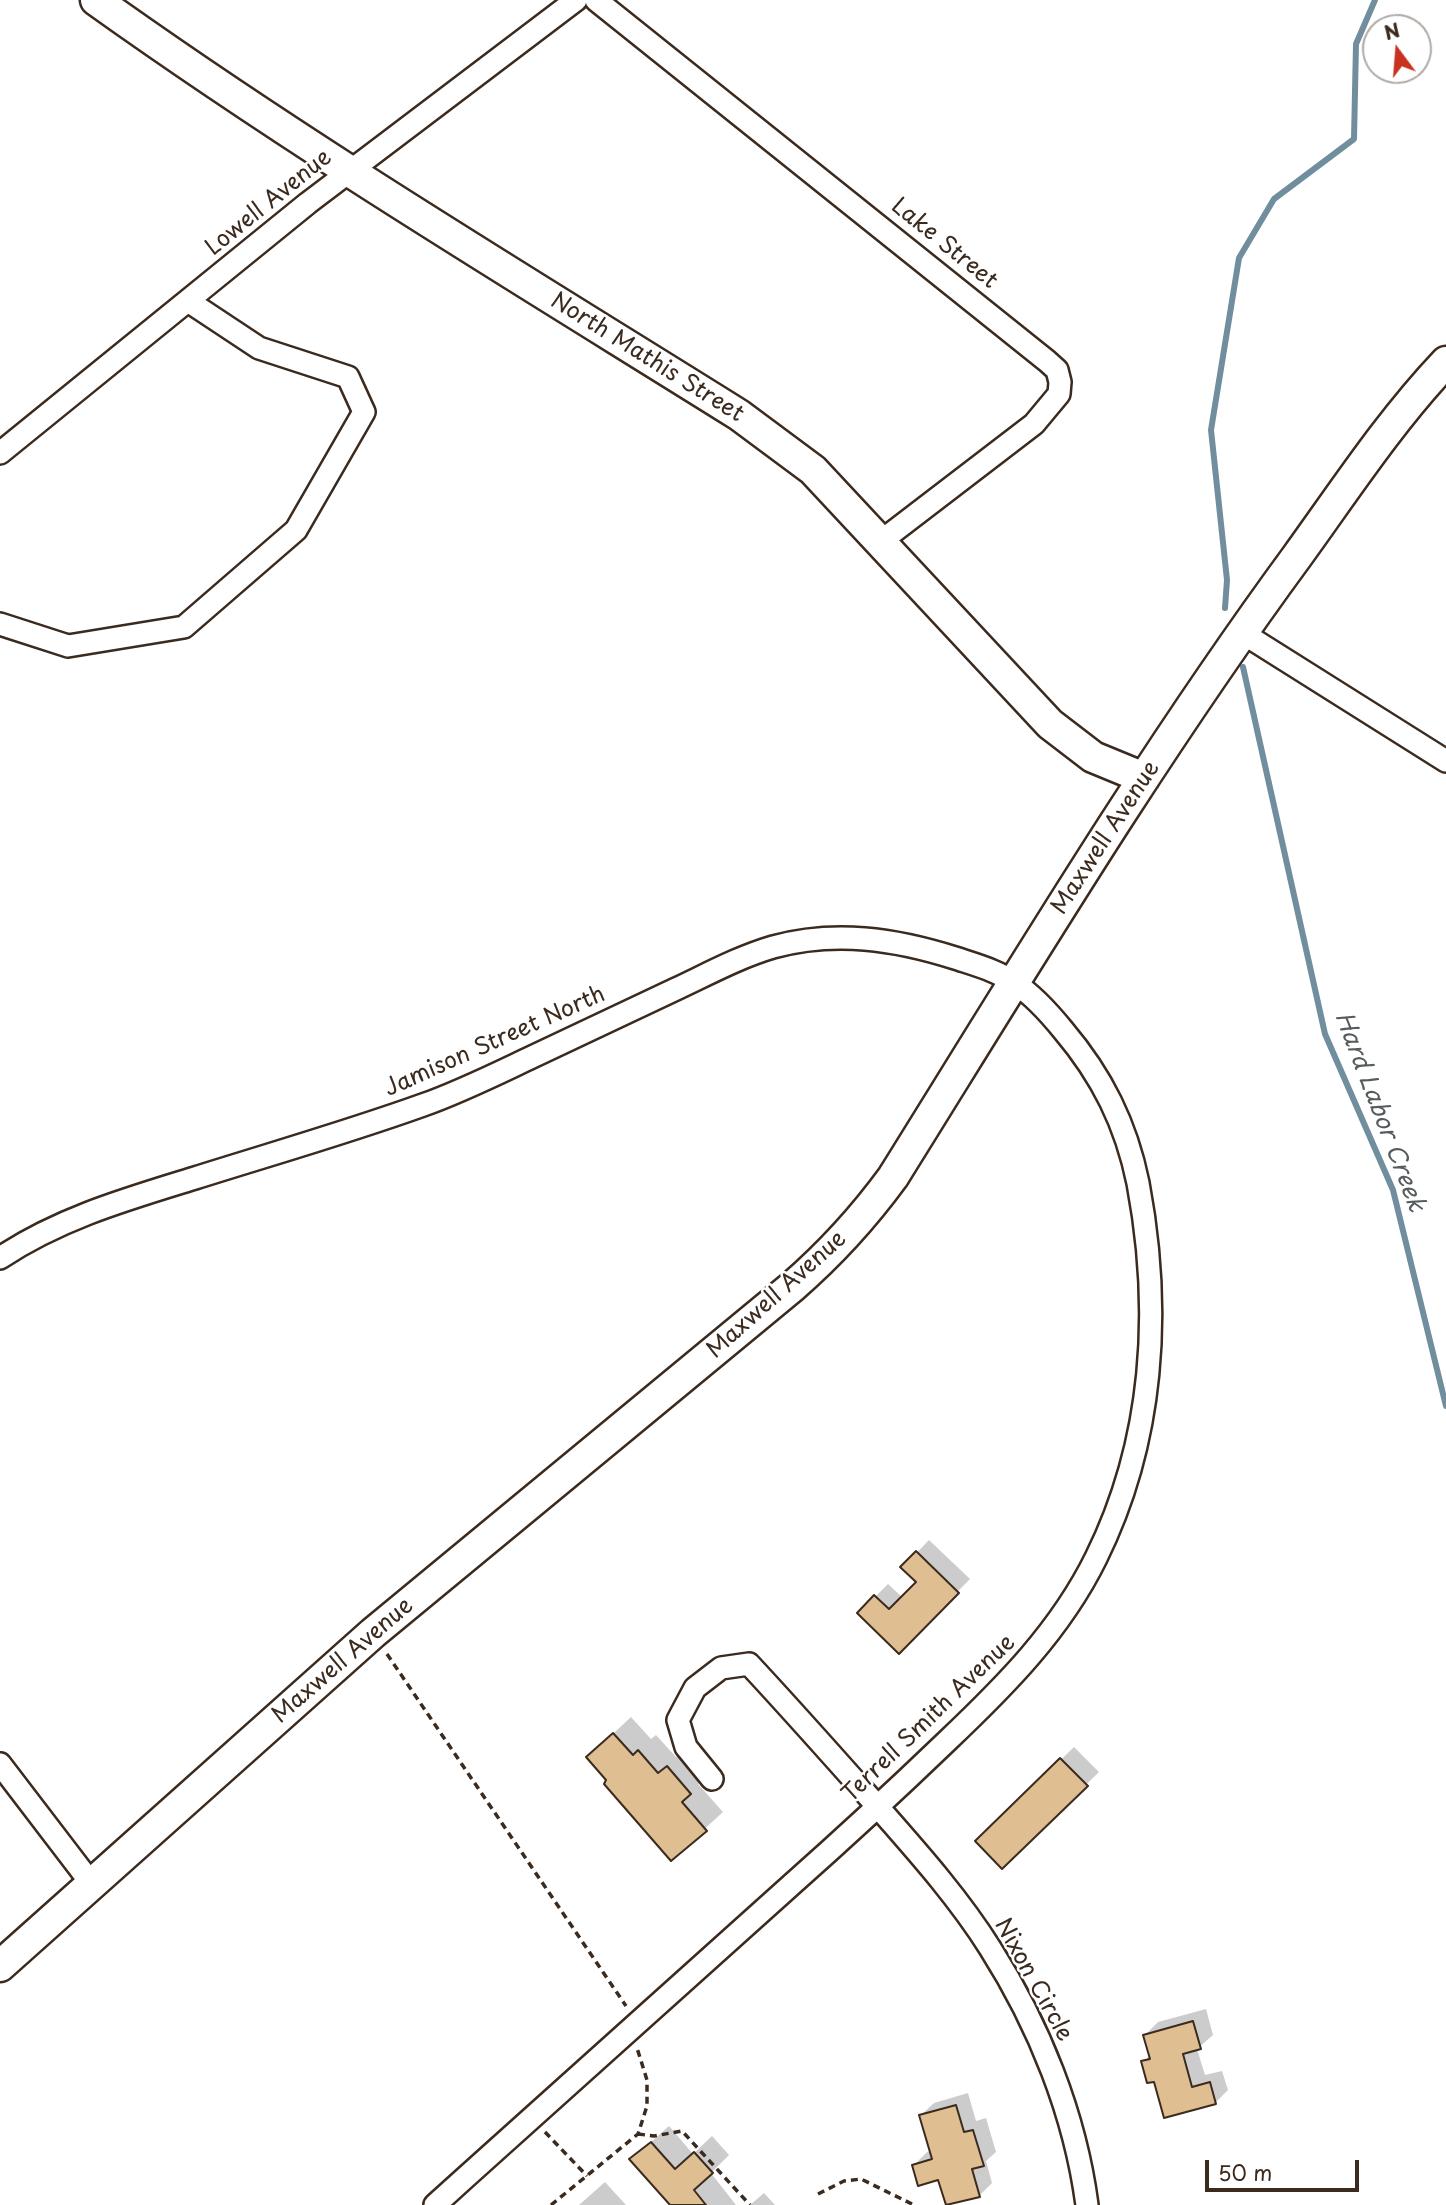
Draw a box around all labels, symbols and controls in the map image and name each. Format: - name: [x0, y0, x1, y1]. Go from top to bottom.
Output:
- north arrow: [1362, 14, 1432, 84]
- text: N: [1381, 15, 1403, 46]
- street label: Lowell Avenue: [201, 144, 337, 262]
- street label: Lake Street: [885, 193, 1003, 295]
- street label: North Mathis Street: [545, 287, 749, 429]
- street label: Maxwell Avenue: [1046, 756, 1166, 920]
- street label: Jamison Street North: [380, 981, 610, 1103]
- water label: Hard Labor Creek: [1328, 1008, 1430, 1216]
- street label: Maxwell Avenue: [702, 1225, 852, 1365]
- street label: Maxwell Avenue: [267, 1592, 419, 1730]
- street label: Terrell Smith Avenue: [837, 1629, 1021, 1809]
- street label: Nixon Circle: [988, 1914, 1078, 2046]
- scale bar: [1208, 2146, 1362, 2190]
- text: 50 m: [1218, 2156, 1272, 2188]

